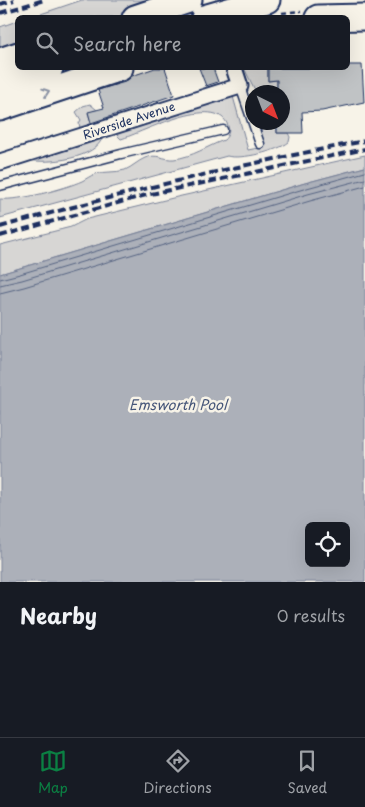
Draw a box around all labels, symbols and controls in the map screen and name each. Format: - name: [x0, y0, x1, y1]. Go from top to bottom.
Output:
- search box: [15, 15, 350, 70]
- icon: search: [33, 29, 61, 57]
- text: Search here: [73, 29, 182, 57]
- north arrow: [245, 85, 290, 130]
- one-way arrow: [41, 88, 50, 98]
- street label: Riverside Avenue: [80, 97, 177, 144]
- water label: Emsworth Pool: [129, 394, 229, 415]
- map controls: [305, 522, 350, 567]
- button: locate: [305, 522, 350, 567]
- text: Nearby: [20, 599, 97, 631]
- text: 0 results: [277, 603, 345, 627]
- tab: Map: [38, 747, 68, 798]
- tab: Directions: [144, 747, 212, 798]
- tab: Saved: [287, 747, 327, 798]

